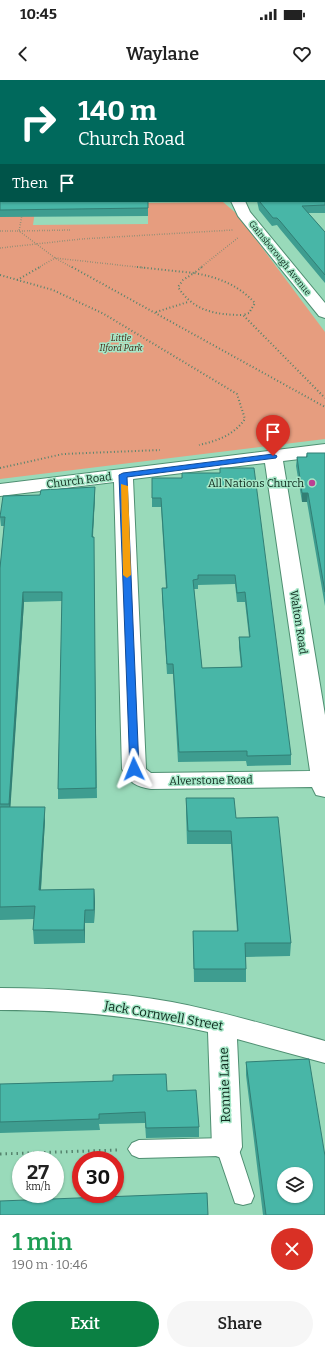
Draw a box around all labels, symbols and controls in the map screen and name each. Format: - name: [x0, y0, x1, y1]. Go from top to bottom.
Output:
- text: 10:45: [20, 5, 57, 23]
- icon: back: [12, 43, 34, 65]
- text: Waylane: [126, 43, 199, 65]
- icon: heart: [291, 43, 313, 65]
- text: 140 m: [78, 94, 157, 127]
- icon: right: [12, 96, 64, 148]
- text: Church Road: [78, 128, 185, 150]
- icon: arrive: [56, 172, 78, 194]
- text: Then: [12, 174, 48, 192]
- street label: Gainsborough Avenue: [247, 219, 313, 297]
- park label: Little Ilford Park: [100, 333, 143, 353]
- pin: [256, 415, 290, 456]
- icon: arrive: [262, 421, 284, 443]
- street label: Church Road: [46, 470, 113, 491]
- place label: All Nations Church: [208, 477, 304, 490]
- marker: All Nations Church: [307, 478, 317, 488]
- street label: Walton Road: [287, 589, 310, 656]
- position arrow: [113, 748, 155, 790]
- street label: Alverstone Road: [169, 773, 253, 788]
- street label: Jack Cornwell Street: [102, 997, 225, 1033]
- street label: Ronnie Lane: [216, 1047, 233, 1123]
- speed limit sign: 30: [72, 1151, 124, 1203]
- text: 27: [27, 1160, 49, 1184]
- map controls: [277, 1167, 313, 1203]
- button: layers: [277, 1167, 313, 1203]
- text: km/h: [26, 1181, 50, 1193]
- text: 1 min: [12, 1228, 72, 1256]
- button: close: [271, 1228, 313, 1270]
- text: 190 m · 10:46: [12, 1257, 88, 1272]
- button: Exit: [12, 1301, 159, 1347]
- button: Share: [167, 1301, 313, 1347]

